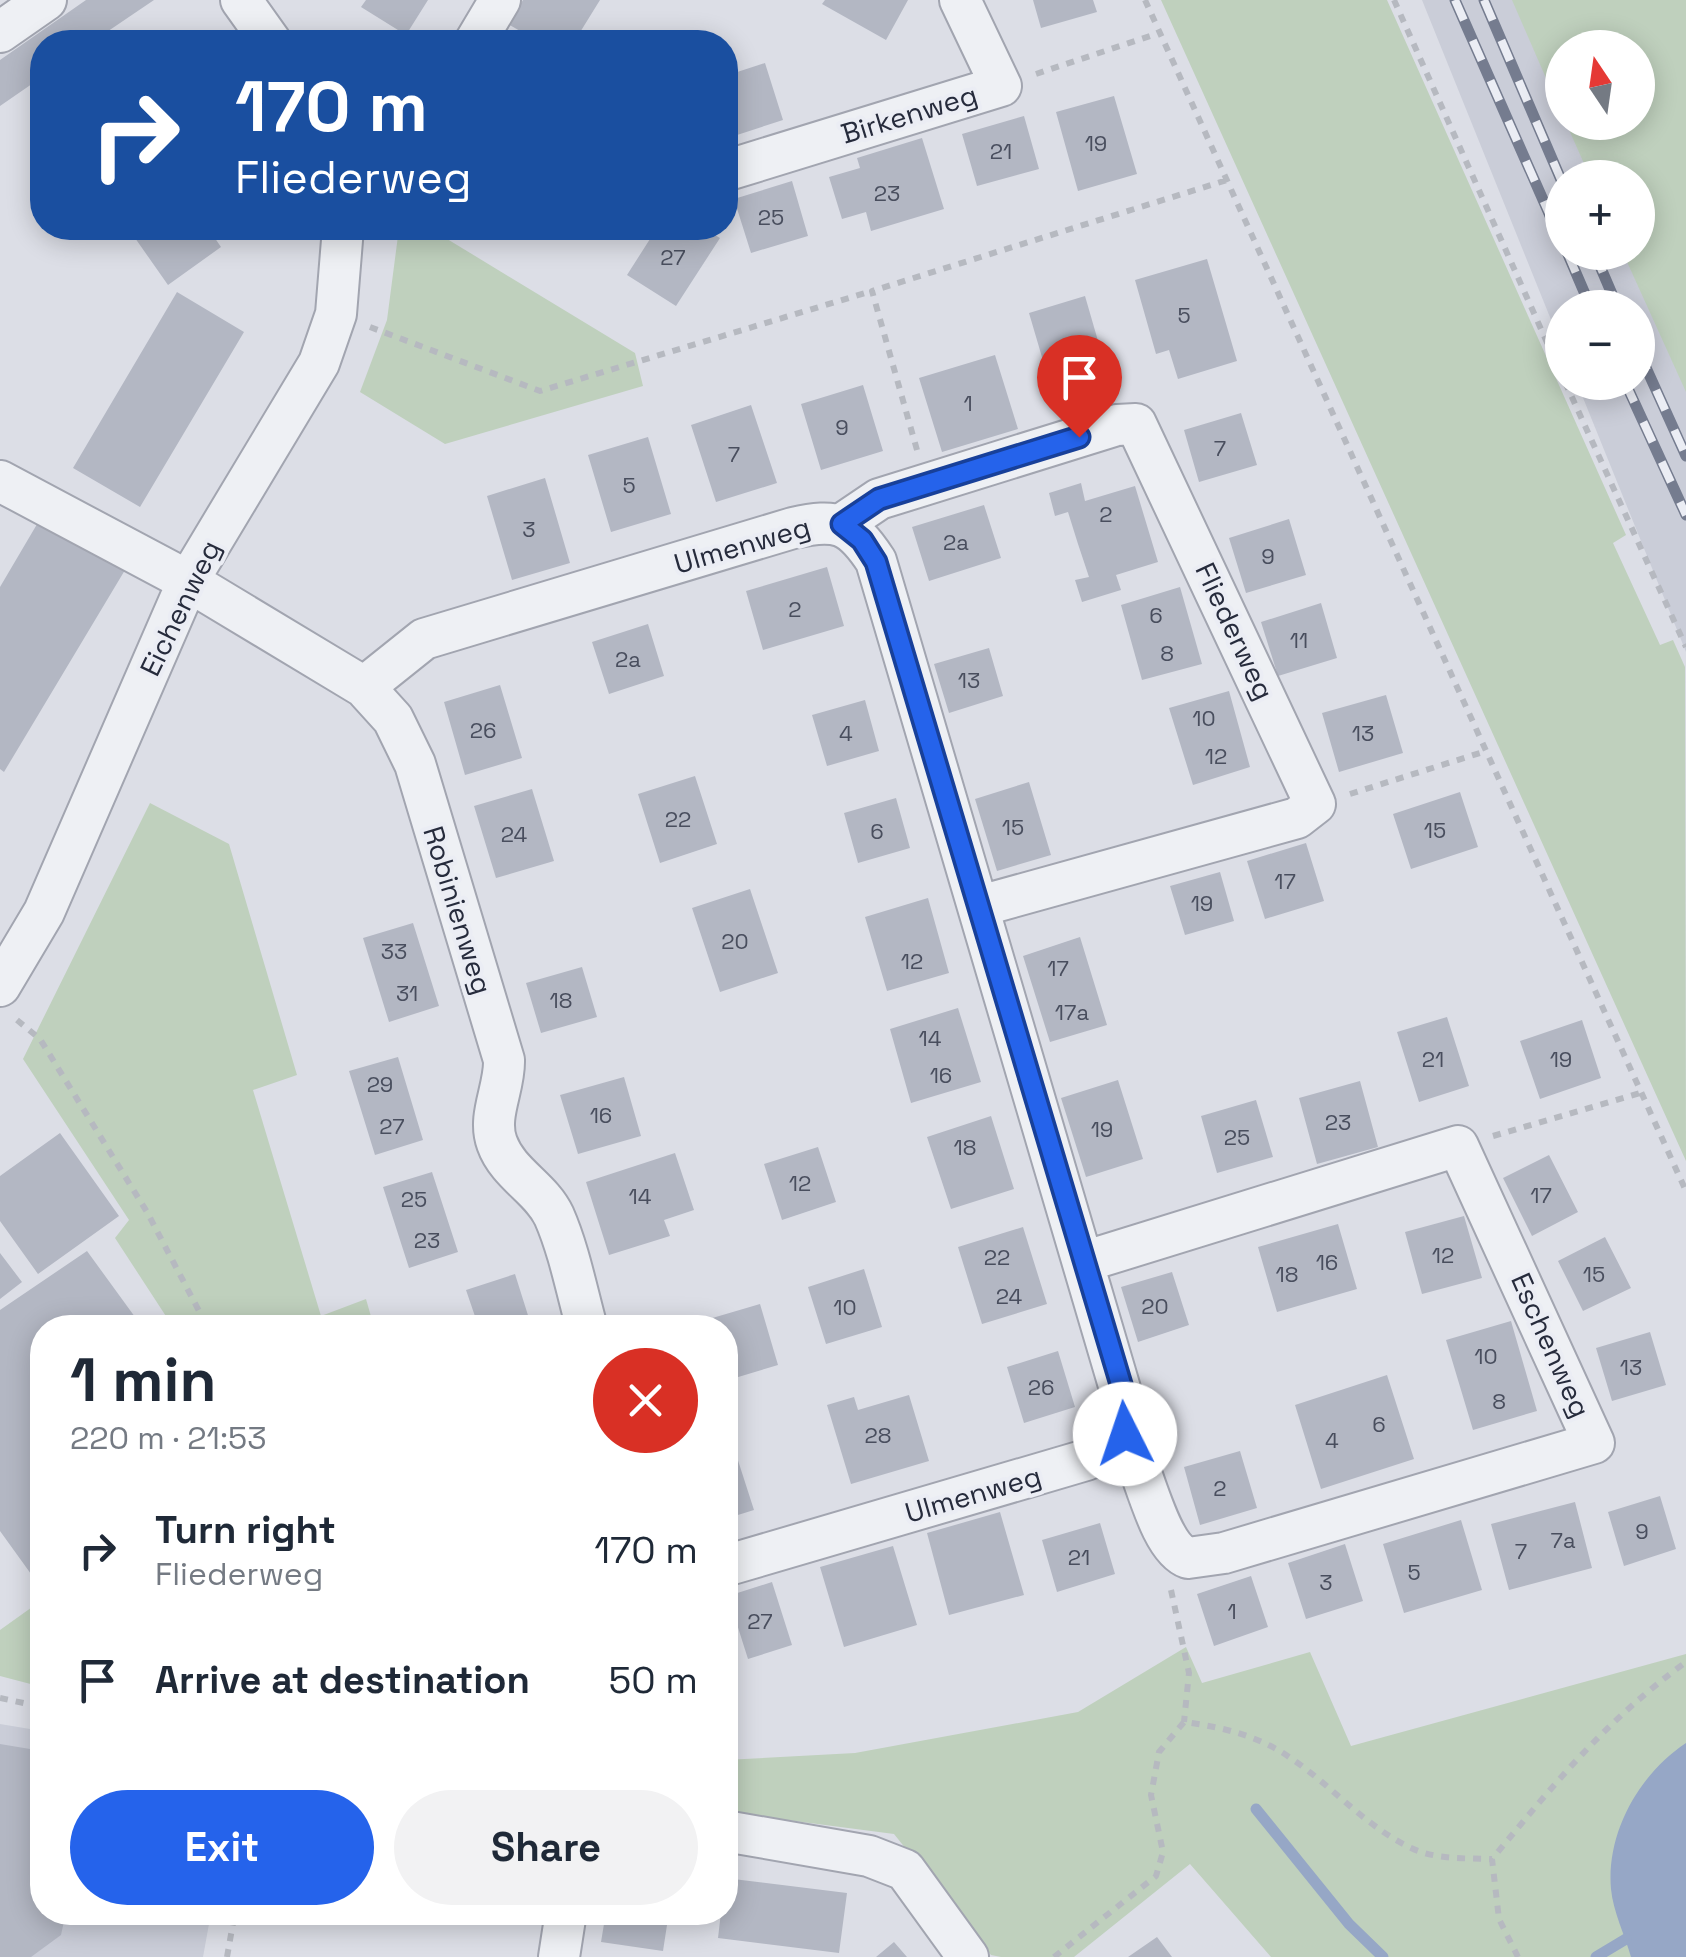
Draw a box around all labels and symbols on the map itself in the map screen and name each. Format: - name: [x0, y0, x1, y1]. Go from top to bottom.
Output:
- north arrow: [1545, 30, 1655, 140]
- street label: Birkenweg: [837, 76, 981, 152]
- house number: 19: [1085, 129, 1107, 157]
- house number: 21: [990, 137, 1012, 165]
- house number: 23: [874, 179, 900, 207]
- house number: 25: [758, 203, 784, 231]
- house number: 27: [660, 243, 686, 271]
- house number: 5: [1177, 301, 1191, 329]
- pin: [1037, 335, 1122, 438]
- house number: 1: [963, 389, 973, 417]
- house number: 9: [835, 413, 849, 441]
- house number: 7: [1214, 434, 1226, 462]
- house number: 7: [728, 440, 740, 468]
- house number: 5: [622, 471, 636, 499]
- house number: 2: [1099, 500, 1113, 528]
- street label: Ulmenweg: [670, 508, 814, 582]
- house number: 3: [522, 515, 536, 543]
- house number: 2a: [943, 528, 969, 556]
- street label: Eichenweg: [132, 534, 228, 682]
- house number: 9: [1261, 542, 1275, 570]
- street label: Fliederweg: [1188, 557, 1282, 705]
- house number: 2: [788, 595, 802, 623]
- house number: 6: [1149, 601, 1163, 629]
- house number: 11: [1290, 626, 1308, 654]
- house number: 8: [1160, 639, 1174, 667]
- house number: 2a: [615, 645, 641, 673]
- house number: 13: [958, 666, 980, 694]
- house number: 10: [1192, 704, 1216, 732]
- house number: 26: [470, 716, 496, 744]
- house number: 4: [839, 719, 853, 747]
- house number: 13: [1352, 719, 1374, 747]
- house number: 12: [1205, 742, 1227, 770]
- house number: 22: [665, 805, 691, 833]
- house number: 15: [1002, 813, 1024, 841]
- house number: 15: [1424, 816, 1446, 844]
- house number: 6: [870, 817, 884, 845]
- house number: 24: [501, 820, 527, 848]
- street label: Robinienweg: [415, 821, 501, 999]
- house number: 17: [1274, 867, 1296, 895]
- house number: 19: [1191, 889, 1213, 917]
- house number: 20: [721, 927, 749, 955]
- house number: 33: [381, 937, 407, 965]
- house number: 12: [901, 947, 923, 975]
- house number: 17: [1047, 954, 1069, 982]
- house number: 31: [396, 979, 418, 1007]
- house number: 18: [550, 986, 572, 1014]
- house number: 17a: [1055, 998, 1089, 1026]
- house number: 14: [919, 1024, 942, 1052]
- house number: 21: [1422, 1045, 1444, 1073]
- house number: 19: [1550, 1045, 1572, 1073]
- house number: 16: [930, 1061, 952, 1089]
- house number: 29: [367, 1070, 393, 1098]
- house number: 16: [590, 1101, 612, 1129]
- house number: 23: [1325, 1108, 1351, 1136]
- house number: 27: [379, 1112, 405, 1140]
- house number: 19: [1091, 1115, 1113, 1143]
- house number: 25: [1224, 1123, 1250, 1151]
- house number: 18: [954, 1133, 976, 1161]
- house number: 12: [789, 1169, 811, 1197]
- house number: 17: [1530, 1181, 1552, 1209]
- house number: 14: [629, 1182, 652, 1210]
- house number: 25: [401, 1185, 427, 1213]
- house number: 23: [414, 1226, 440, 1254]
- house number: 12: [1432, 1241, 1454, 1269]
- house number: 22: [984, 1243, 1010, 1271]
- house number: 16: [1316, 1248, 1338, 1276]
- house number: 18: [1276, 1260, 1298, 1288]
- house number: 15: [1583, 1260, 1605, 1288]
- street label: Eschenweg: [1503, 1267, 1599, 1423]
- house number: 24: [996, 1282, 1022, 1310]
- house number: 20: [1141, 1292, 1169, 1320]
- house number: 10: [833, 1293, 857, 1321]
- house number: 10: [1474, 1342, 1498, 1370]
- house number: 13: [1620, 1353, 1642, 1381]
- house number: 26: [1028, 1373, 1054, 1401]
- position arrow: [1073, 1382, 1177, 1486]
- house number: 8: [1492, 1387, 1506, 1415]
- house number: 6: [1372, 1410, 1386, 1438]
- house number: 28: [865, 1421, 891, 1449]
- house number: 4: [1325, 1426, 1339, 1454]
- street label: Ulmenweg: [901, 1457, 1045, 1531]
- house number: 2: [1213, 1474, 1227, 1502]
- house number: 9: [1635, 1517, 1649, 1545]
- house number: 7a: [1550, 1526, 1576, 1554]
- house number: 7: [1515, 1537, 1527, 1565]
- house number: 21: [1068, 1543, 1090, 1571]
- house number: 5: [1407, 1558, 1421, 1586]
- house number: 3: [1319, 1568, 1333, 1596]
- house number: 1: [1227, 1597, 1237, 1625]
- house number: 27: [747, 1607, 773, 1635]

